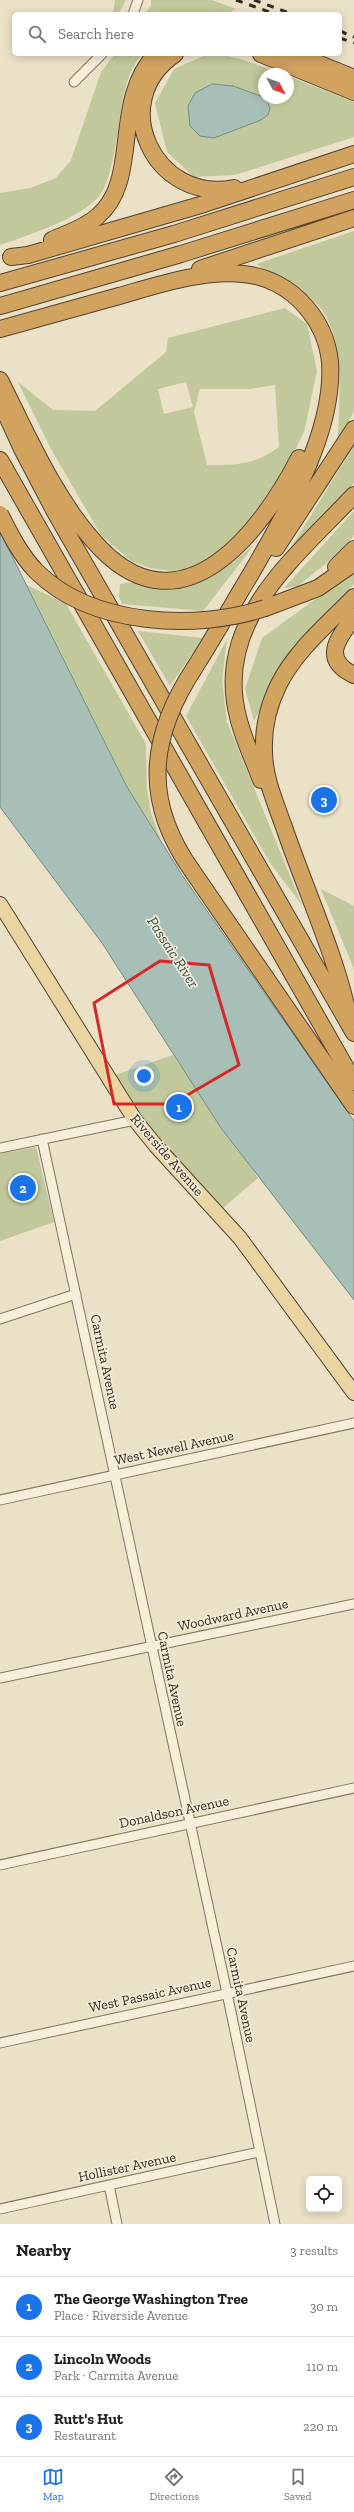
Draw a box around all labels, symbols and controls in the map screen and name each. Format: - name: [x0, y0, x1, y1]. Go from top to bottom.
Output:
- search box: [12, 12, 342, 56]
- icon: search: [26, 23, 48, 45]
- text: Search here: [58, 25, 134, 43]
- north arrow: [258, 68, 294, 104]
- pin: 3: [311, 785, 337, 815]
- water label: Passaic River: [143, 913, 203, 992]
- your location: [134, 1066, 154, 1086]
- pin: 1: [166, 1092, 192, 1122]
- street label: Riverside Avenue: [127, 1110, 208, 1200]
- pin: 2: [10, 1173, 36, 1203]
- street label: Carmita Avenue: [87, 1313, 123, 1411]
- street label: West Newell Avenue: [113, 1427, 236, 1469]
- street label: Woodward Avenue: [176, 1595, 290, 1635]
- street label: Carmita Avenue: [154, 1630, 190, 1728]
- street label: Donaldson Avenue: [118, 1792, 231, 1832]
- street label: Carmita Avenue: [223, 1946, 259, 2044]
- street label: West Passaic Avenue: [87, 1974, 213, 2016]
- street label: Hollister Avenue: [77, 2148, 178, 2186]
- map controls: [306, 2176, 342, 2212]
- button: locate: [306, 2176, 342, 2212]
- text: Nearby: [16, 2240, 71, 2260]
- text: 3 results: [290, 2243, 338, 2258]
- text: The George Washington Tree: [54, 2290, 248, 2308]
- text: 1: [26, 2299, 32, 2314]
- text: 30 m: [310, 2299, 338, 2314]
- text: Place · Riverside Avenue: [54, 2308, 188, 2323]
- text: Lincoln Woods: [54, 2350, 151, 2368]
- text: 2: [26, 2359, 32, 2374]
- text: 110 m: [306, 2359, 338, 2374]
- text: Park · Carmita Avenue: [54, 2368, 178, 2383]
- text: Rutt's Hut: [54, 2410, 123, 2428]
- text: 3: [26, 2419, 32, 2434]
- text: 220 m: [303, 2419, 338, 2434]
- text: Restaurant: [54, 2428, 116, 2443]
- tab: Map: [42, 2466, 64, 2503]
- tab: Directions: [149, 2466, 199, 2503]
- tab: Saved: [284, 2466, 312, 2503]

